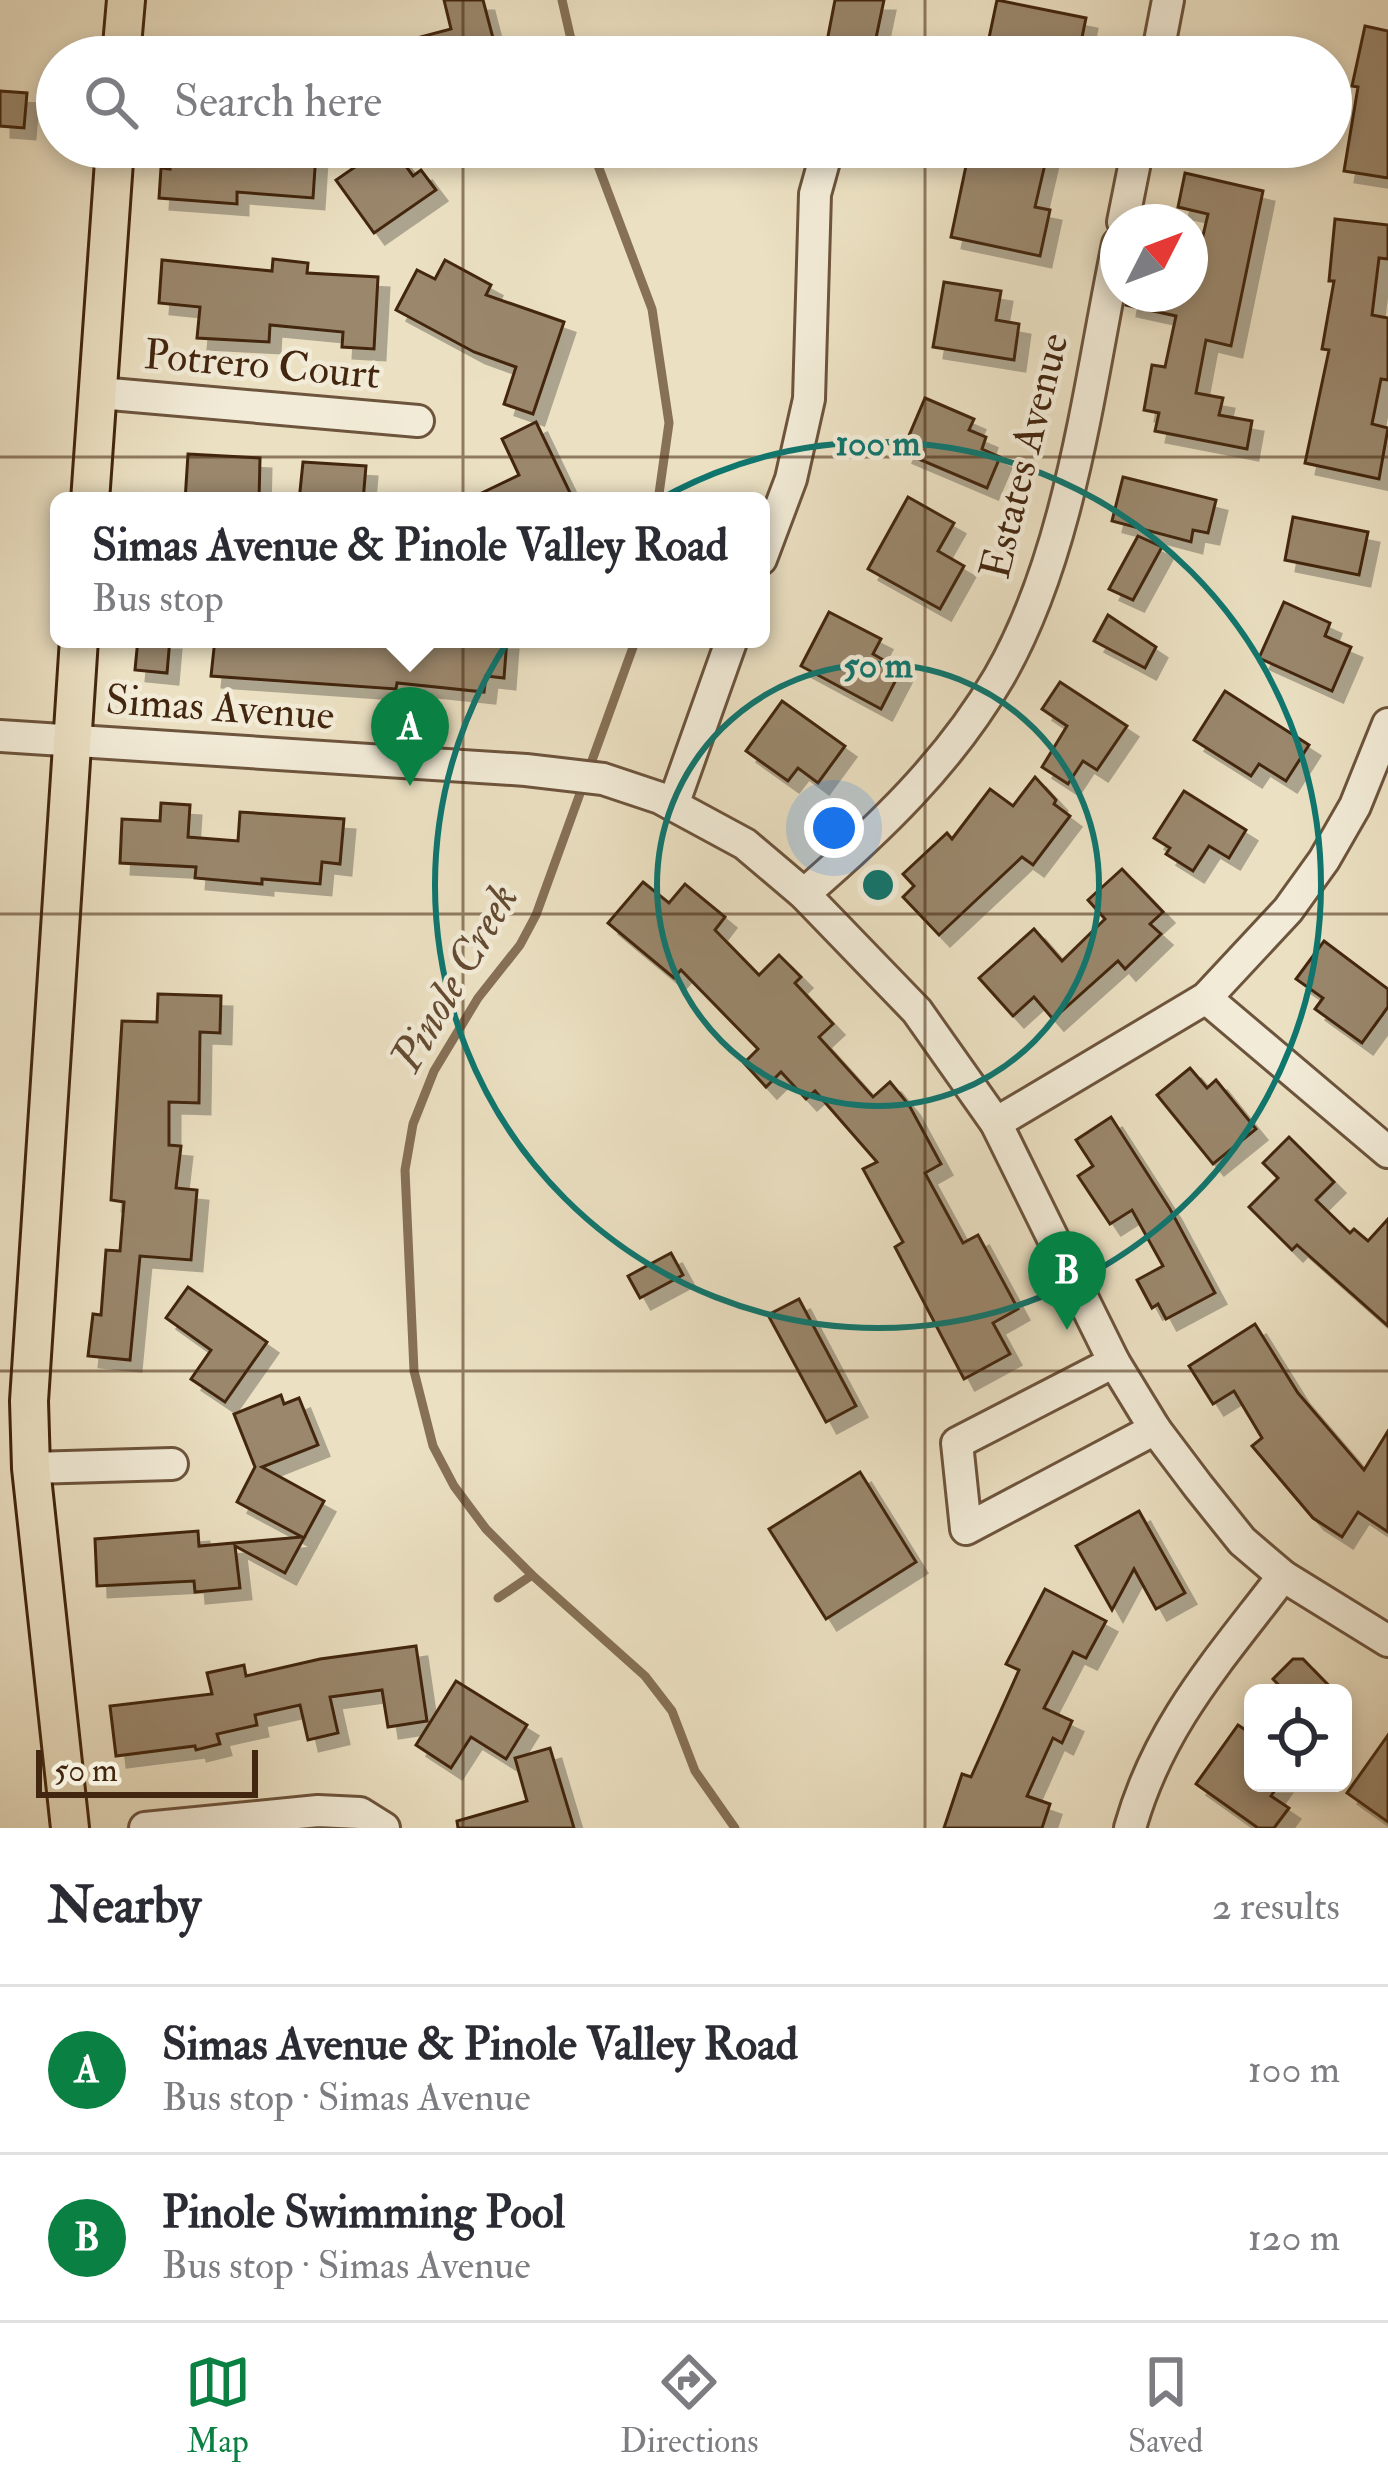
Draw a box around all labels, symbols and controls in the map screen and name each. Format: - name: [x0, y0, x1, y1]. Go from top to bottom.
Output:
- search box: [36, 36, 1352, 168]
- icon: search: [78, 69, 144, 135]
- text: Search here: [174, 74, 382, 130]
- north arrow: [1100, 204, 1208, 312]
- street label: Estates Avenue: [969, 328, 1081, 584]
- street label: Potrero Court: [142, 329, 382, 401]
- text: 100 m: [835, 421, 921, 466]
- popup: [50, 492, 770, 648]
- text: Simas Avenue & Pinole Valley Road: [92, 518, 728, 574]
- text: Bus stop: [92, 574, 224, 623]
- text: 50 m: [843, 643, 913, 688]
- street label: Simas Avenue: [104, 674, 336, 742]
- pin: A: [371, 687, 449, 786]
- your location: [804, 798, 864, 858]
- centre of rings: [857, 864, 899, 906]
- water label: Pinole Creek: [378, 874, 531, 1083]
- pin: B: [1028, 1231, 1106, 1330]
- map controls: [1244, 1684, 1352, 1792]
- button: locate: [1244, 1684, 1352, 1792]
- scale bar: [36, 1744, 258, 1797]
- text: 50 m: [54, 1750, 118, 1791]
- text: Nearby: [48, 1874, 201, 1938]
- text: 2 results: [1212, 1882, 1340, 1931]
- text: Simas Avenue & Pinole Valley Road: [162, 2017, 798, 2073]
- text: A: [75, 2045, 99, 2094]
- text: 100 m: [1248, 2045, 1340, 2094]
- text: Bus stop · Simas Avenue: [162, 2073, 530, 2122]
- text: Pinole Swimming Pool: [162, 2185, 565, 2241]
- text: B: [74, 2213, 100, 2262]
- text: 120 m: [1248, 2213, 1340, 2262]
- text: Bus stop · Simas Avenue: [162, 2241, 530, 2290]
- tab: Map: [185, 2349, 251, 2462]
- tab: Directions: [620, 2349, 759, 2462]
- tab: Saved: [1128, 2349, 1203, 2462]

